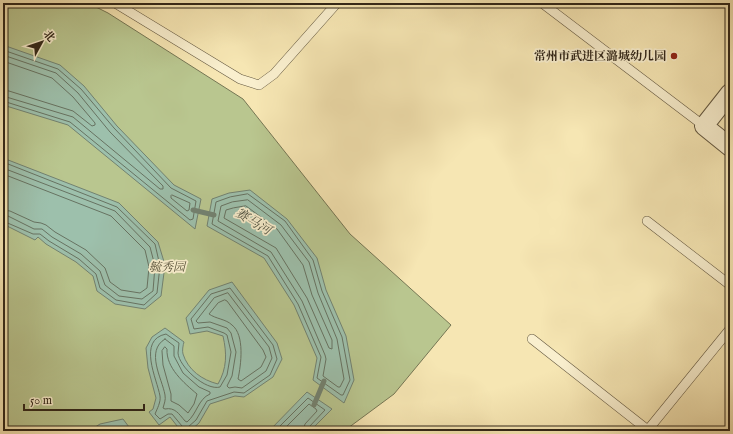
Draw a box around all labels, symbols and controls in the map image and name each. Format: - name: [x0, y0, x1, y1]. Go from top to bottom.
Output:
- north arrow: [22, 22, 62, 62]
- text: 北: [40, 28, 58, 45]
- place label: 常州市武进区潞城幼儿园: [534, 49, 666, 64]
- marker: 常州市武进区潞城幼儿园: [669, 51, 679, 61]
- water label: 赛马河: [232, 205, 276, 240]
- park label: 毓秀园: [149, 260, 187, 275]
- scale bar: [24, 386, 144, 412]
- text: 50 m: [30, 393, 52, 408]

